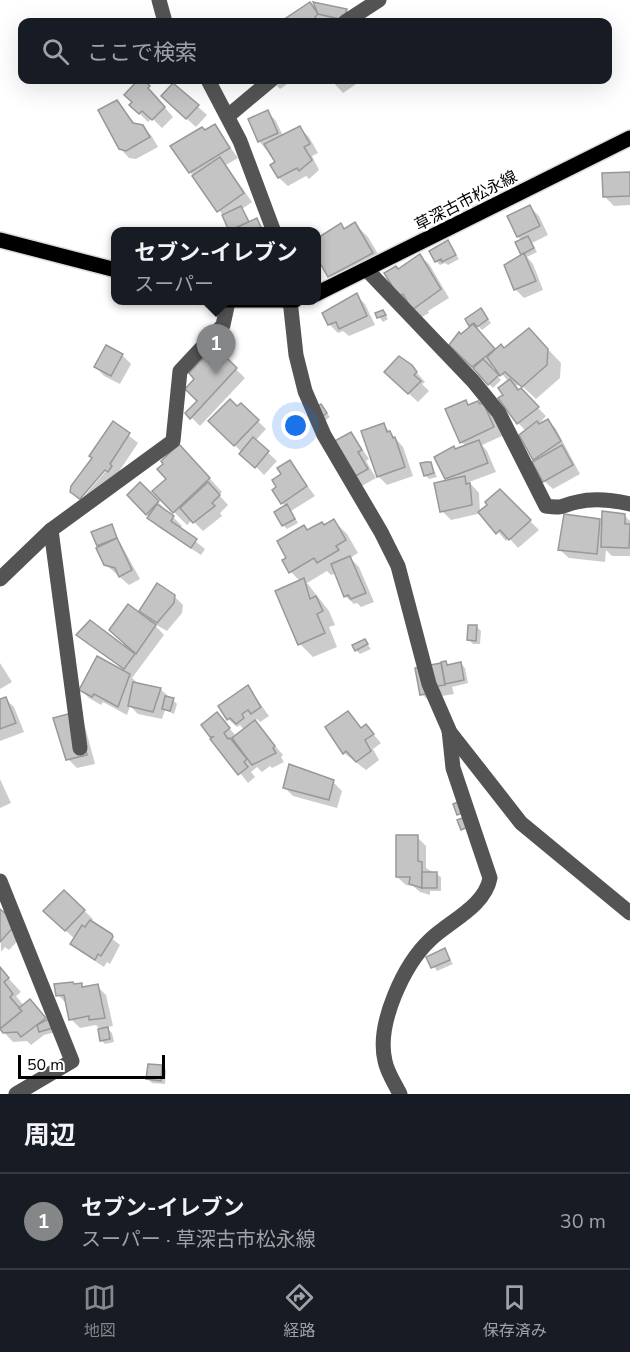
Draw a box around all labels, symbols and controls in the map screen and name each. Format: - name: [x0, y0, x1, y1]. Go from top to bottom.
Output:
- search box: [18, 18, 612, 84]
- icon: search: [39, 35, 72, 68]
- text: ここで検索: [87, 38, 197, 68]
- street label: 草深古市松永線: [411, 166, 521, 236]
- popup: [111, 227, 321, 305]
- text: セブン-イレブン: [134, 238, 298, 268]
- text: スーパー: [134, 271, 214, 298]
- pin: 1: [196, 324, 236, 374]
- your location: [281, 411, 310, 440]
- scale bar: [18, 1052, 165, 1080]
- text: 50 m: [27, 1054, 64, 1076]
- text: 周辺: [24, 1118, 76, 1153]
- text: セブン-イレブン: [81, 1193, 245, 1223]
- text: 1: [38, 1208, 50, 1235]
- text: 30 m: [560, 1208, 606, 1235]
- text: スーパー · 草深古市松永線: [81, 1226, 316, 1253]
- tab: 地図: [83, 1281, 116, 1342]
- tab: 経路: [283, 1281, 316, 1342]
- tab: 保存済み: [483, 1281, 547, 1342]

